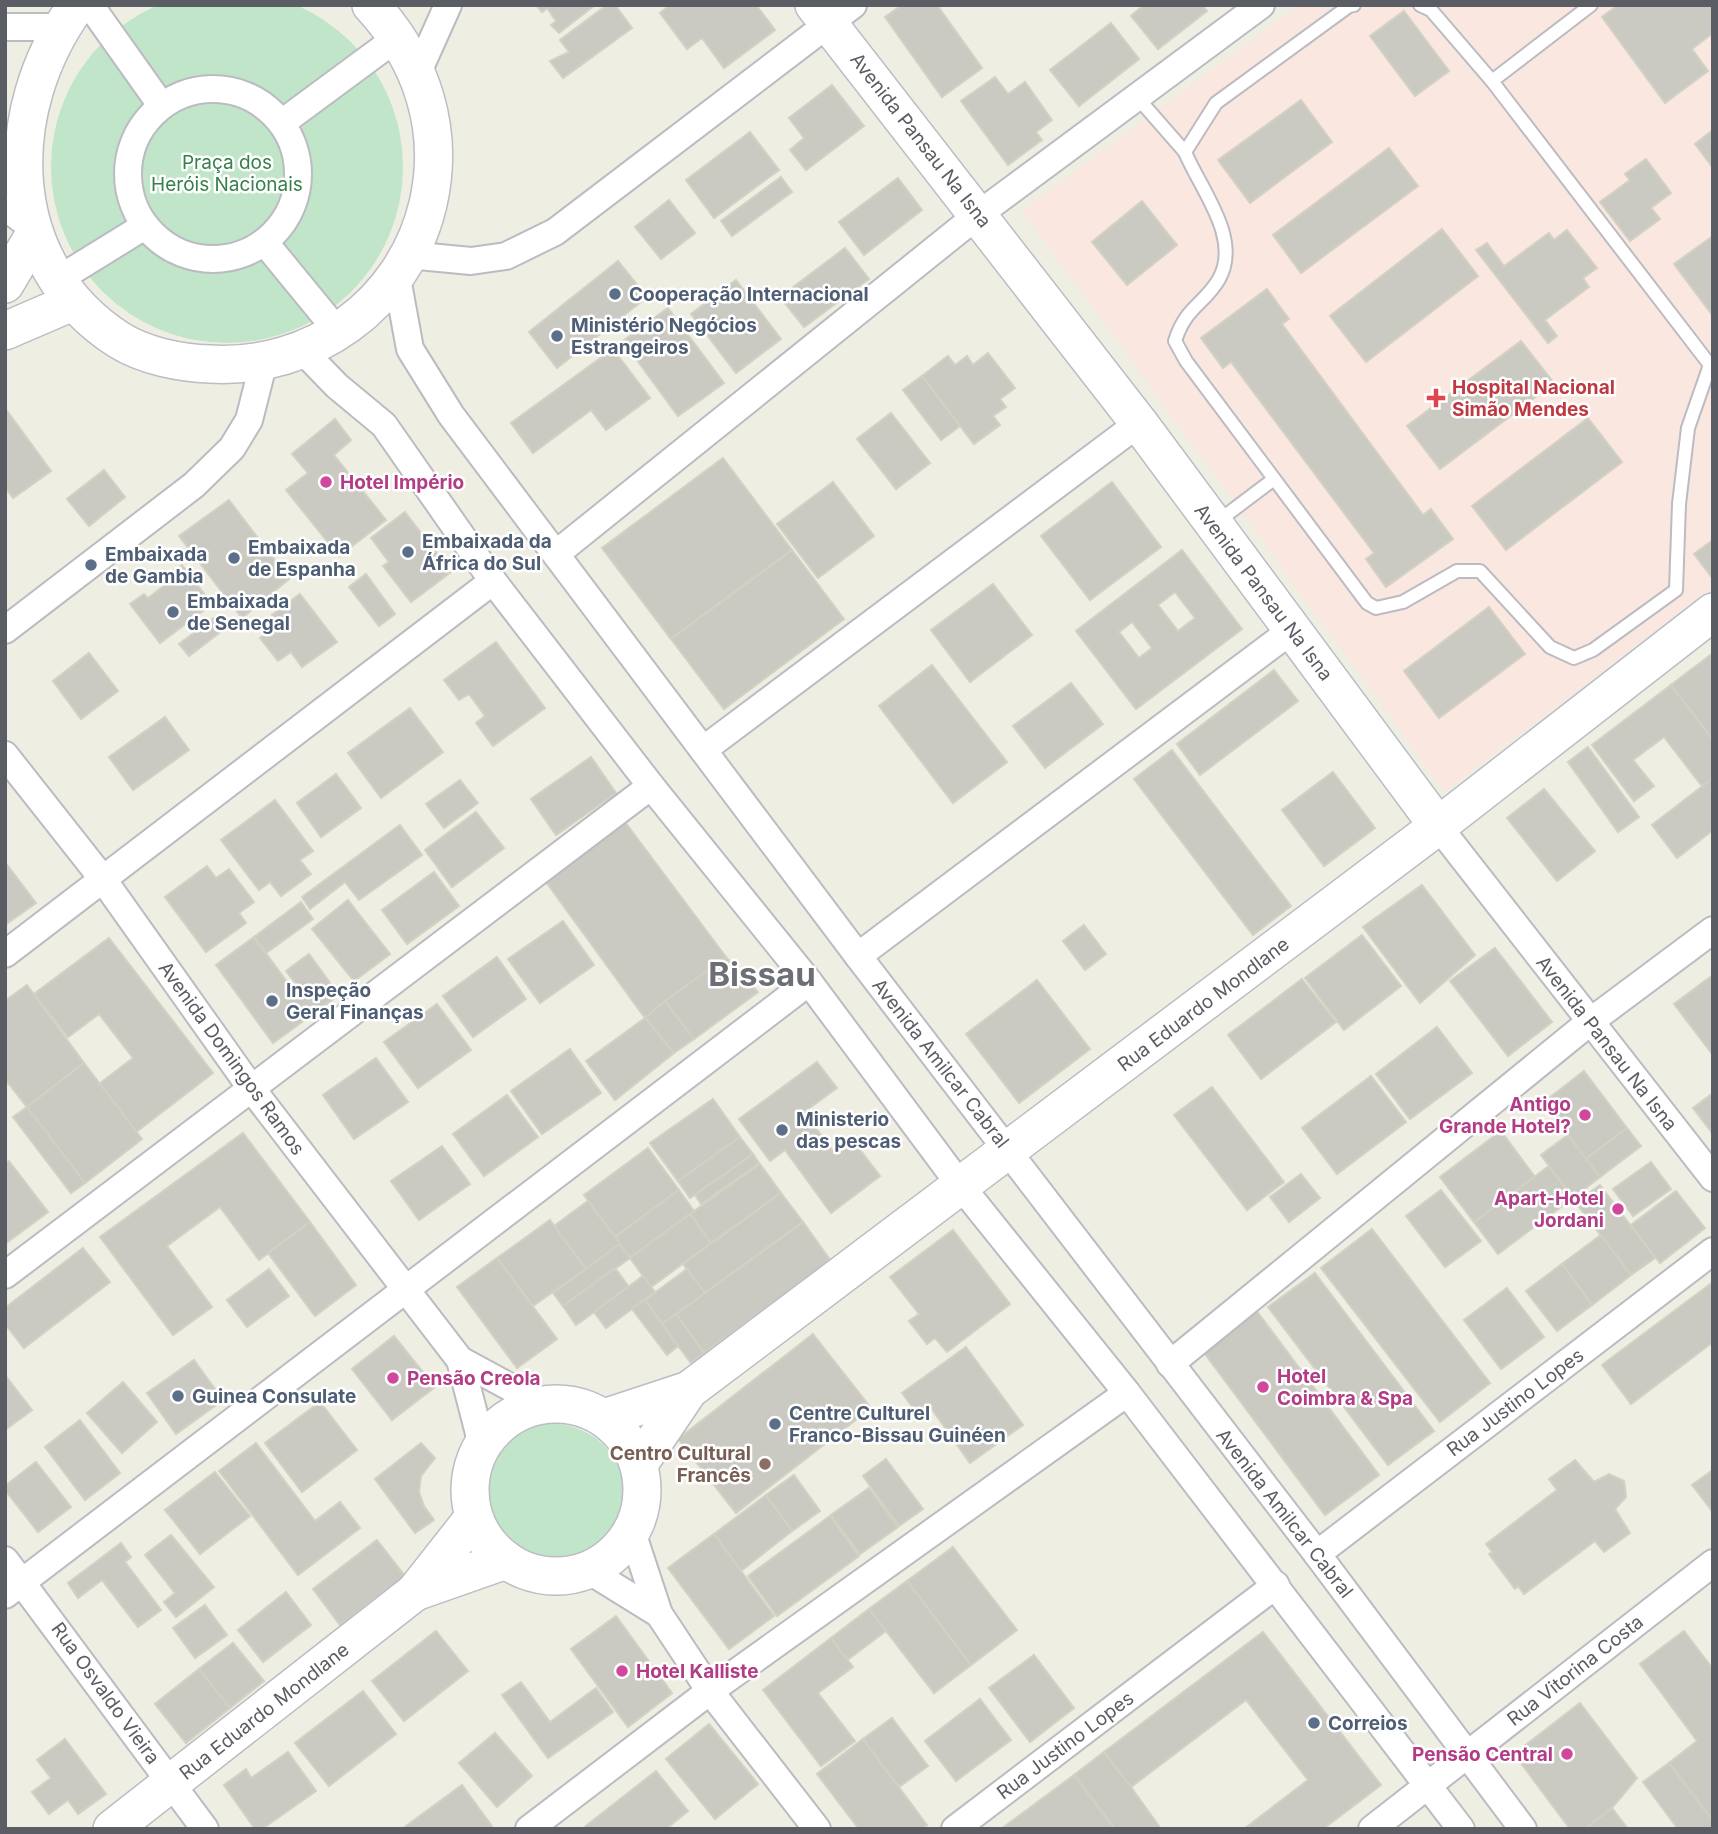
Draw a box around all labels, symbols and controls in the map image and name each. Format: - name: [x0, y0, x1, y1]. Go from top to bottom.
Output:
- street label: Avenida Pansau Na Isna: [845, 48, 996, 232]
- park label: Praça dos Heróis Nacionais: [151, 151, 303, 196]
- place label: Cooperação Internacional: [629, 283, 869, 306]
- marker: Cooperação Internacional: [607, 286, 623, 302]
- place label: Ministério Negócios Estrangeiros: [571, 314, 757, 359]
- marker: Ministério Negócios Estrangeiros: [549, 328, 565, 344]
- place label: Hospital Nacional Simão Mendes: [1452, 376, 1615, 421]
- marker: Hospital Nacional Simão Mendes: [1426, 388, 1446, 408]
- place label: Hotel Império: [340, 471, 464, 494]
- marker: Hotel Império: [318, 474, 334, 490]
- street label: Avenida Pansau Na Isna: [1190, 499, 1338, 685]
- place label: Embaixada da África do Sul: [422, 530, 552, 575]
- place label: Embaixada de Espanha: [248, 536, 356, 581]
- place label: Embaixada de Gambia: [105, 543, 207, 588]
- marker: Embaixada da África do Sul: [400, 544, 416, 560]
- marker: Embaixada de Espanha: [226, 550, 242, 566]
- marker: Embaixada de Gambia: [83, 557, 99, 573]
- place label: Embaixada de Senegal: [187, 590, 290, 635]
- marker: Embaixada de Senegal: [165, 604, 181, 620]
- street label: Rua Eduardo Mondlane: [1113, 932, 1294, 1076]
- street label: Avenida Pansau Na Isna: [1531, 951, 1682, 1135]
- district label: Bissau: [708, 954, 816, 994]
- street label: Avenida Domingos Ramos: [154, 957, 310, 1160]
- street label: Avenida Amilcar Cabral: [867, 974, 1014, 1153]
- place label: Inspeção Geral Finanças: [286, 979, 424, 1024]
- marker: Inspeção Geral Finanças: [264, 993, 280, 1009]
- place label: Antigo Grande Hotel?: [1439, 1093, 1571, 1138]
- marker: Antigo Grande Hotel?: [1577, 1107, 1593, 1123]
- place label: Ministerio das pescas: [796, 1108, 901, 1153]
- marker: Ministerio das pescas: [774, 1122, 790, 1138]
- place label: Apart-Hotel Jordani: [1494, 1187, 1604, 1232]
- marker: Apart-Hotel Jordani: [1610, 1201, 1626, 1217]
- street label: Rua Justino Lopes: [1442, 1343, 1588, 1461]
- place label: Hotel Coimbra & Spa: [1277, 1365, 1413, 1410]
- place label: Pensão Creola: [407, 1367, 541, 1390]
- marker: Pensão Creola: [385, 1370, 401, 1386]
- marker: Hotel Coimbra & Spa: [1255, 1379, 1271, 1395]
- place label: Guinea Consulate: [192, 1385, 356, 1408]
- marker: Guinea Consulate: [170, 1388, 186, 1404]
- place label: Centre Culturel Franco-Bissau Guinéen: [789, 1402, 1006, 1447]
- marker: Centre Culturel Franco-Bissau Guinéen: [767, 1416, 783, 1432]
- street label: Avenida Amilcar Cabral: [1211, 1424, 1358, 1603]
- place label: Centro Cultural Francês: [610, 1442, 751, 1487]
- marker: Centro Cultural Francês: [757, 1456, 773, 1472]
- street label: Rua Vitorina Costa: [1503, 1610, 1648, 1731]
- street label: Rua Osvaldo Vieira: [46, 1618, 165, 1769]
- street label: Rua Eduardo Mondlane: [175, 1638, 354, 1785]
- place label: Hotel Kalliste: [636, 1660, 758, 1683]
- marker: Hotel Kalliste: [614, 1663, 630, 1679]
- street label: Rua Justino Lopes: [992, 1686, 1138, 1804]
- place label: Correios: [1328, 1712, 1408, 1735]
- marker: Correios: [1306, 1715, 1322, 1731]
- place label: Pensão Central: [1412, 1743, 1553, 1766]
- marker: Pensão Central: [1559, 1746, 1575, 1762]

